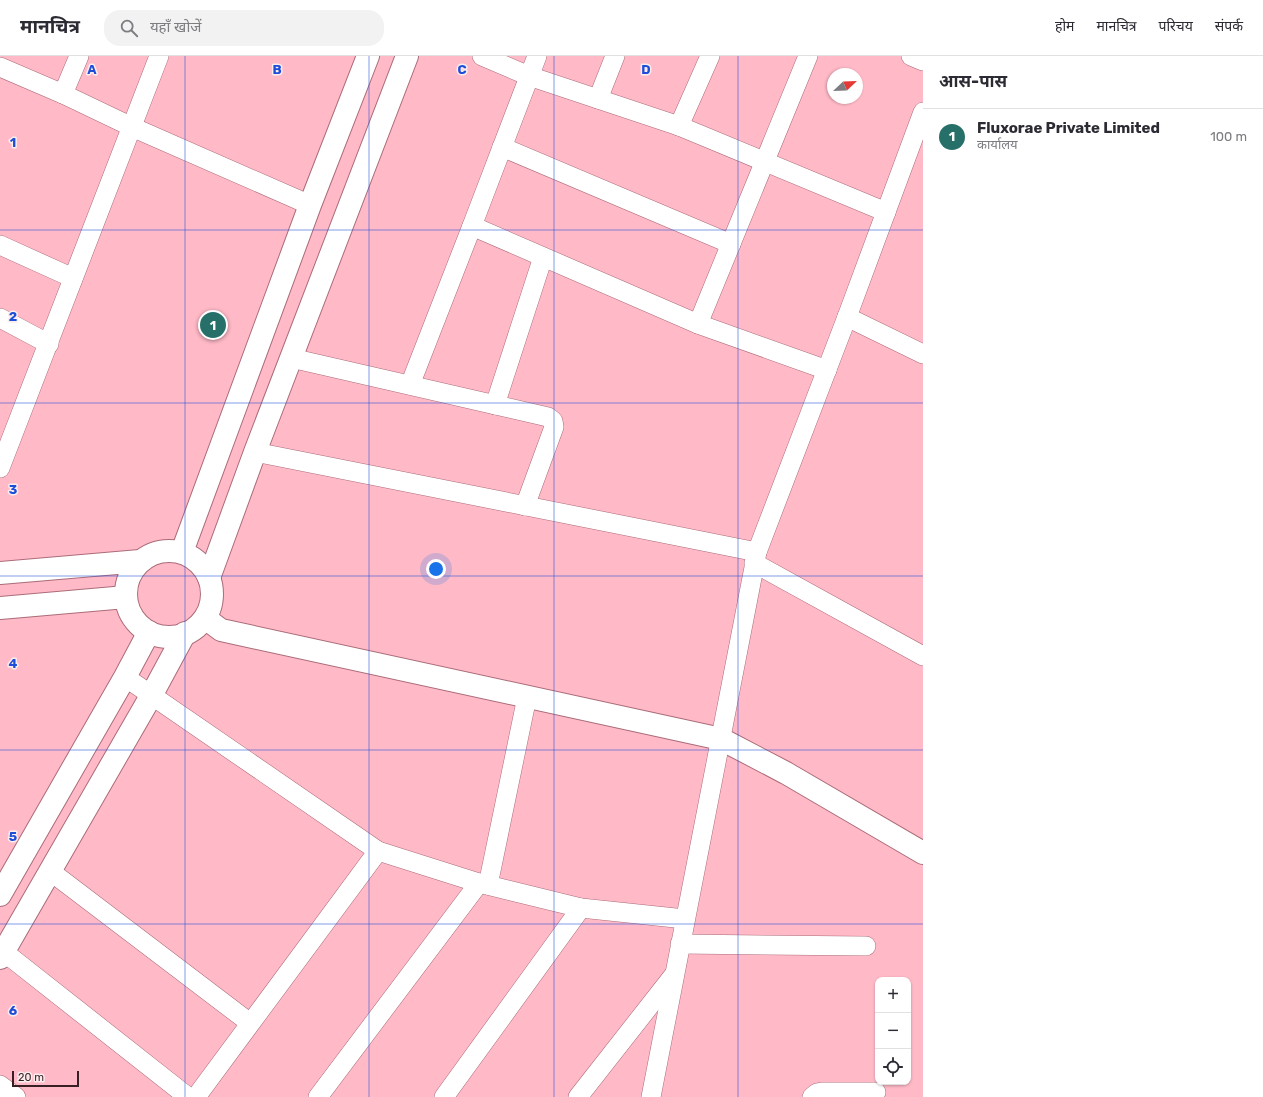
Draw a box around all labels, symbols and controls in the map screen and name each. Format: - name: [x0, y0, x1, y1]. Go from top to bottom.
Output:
- search box: [104, 10, 384, 46]
- text: मानचित्र: [20, 15, 80, 38]
- icon: search: [118, 17, 140, 39]
- text: यहाँ खोजें: [150, 18, 201, 36]
- text: होम: [1055, 18, 1074, 35]
- text: मानचित्र: [1096, 18, 1137, 35]
- text: परिचय: [1159, 18, 1193, 35]
- text: संपर्क: [1215, 18, 1243, 35]
- text: A: [87, 62, 97, 77]
- text: B: [272, 62, 282, 77]
- text: C: [457, 62, 467, 77]
- text: D: [641, 62, 651, 77]
- north arrow: [827, 68, 863, 104]
- text: आस-पास: [939, 71, 1007, 91]
- text: Fluxorae Private Limited: [977, 119, 1160, 137]
- text: 1: [949, 129, 955, 144]
- text: 100 m: [1210, 129, 1247, 144]
- text: 1: [10, 135, 16, 150]
- text: कार्यालय: [977, 137, 1018, 152]
- text: 2: [9, 309, 17, 324]
- pin: 1: [200, 310, 226, 340]
- text: 3: [9, 482, 18, 497]
- your location: [426, 559, 446, 579]
- text: 4: [9, 656, 18, 671]
- text: 5: [9, 829, 17, 844]
- map controls: [875, 977, 911, 1085]
- button: +: [875, 977, 911, 1013]
- text: 6: [9, 1003, 18, 1018]
- button: −: [875, 1013, 911, 1049]
- button: locate: [875, 1049, 911, 1085]
- scale bar: [12, 1069, 79, 1088]
- text: 20 m: [18, 1071, 44, 1084]

